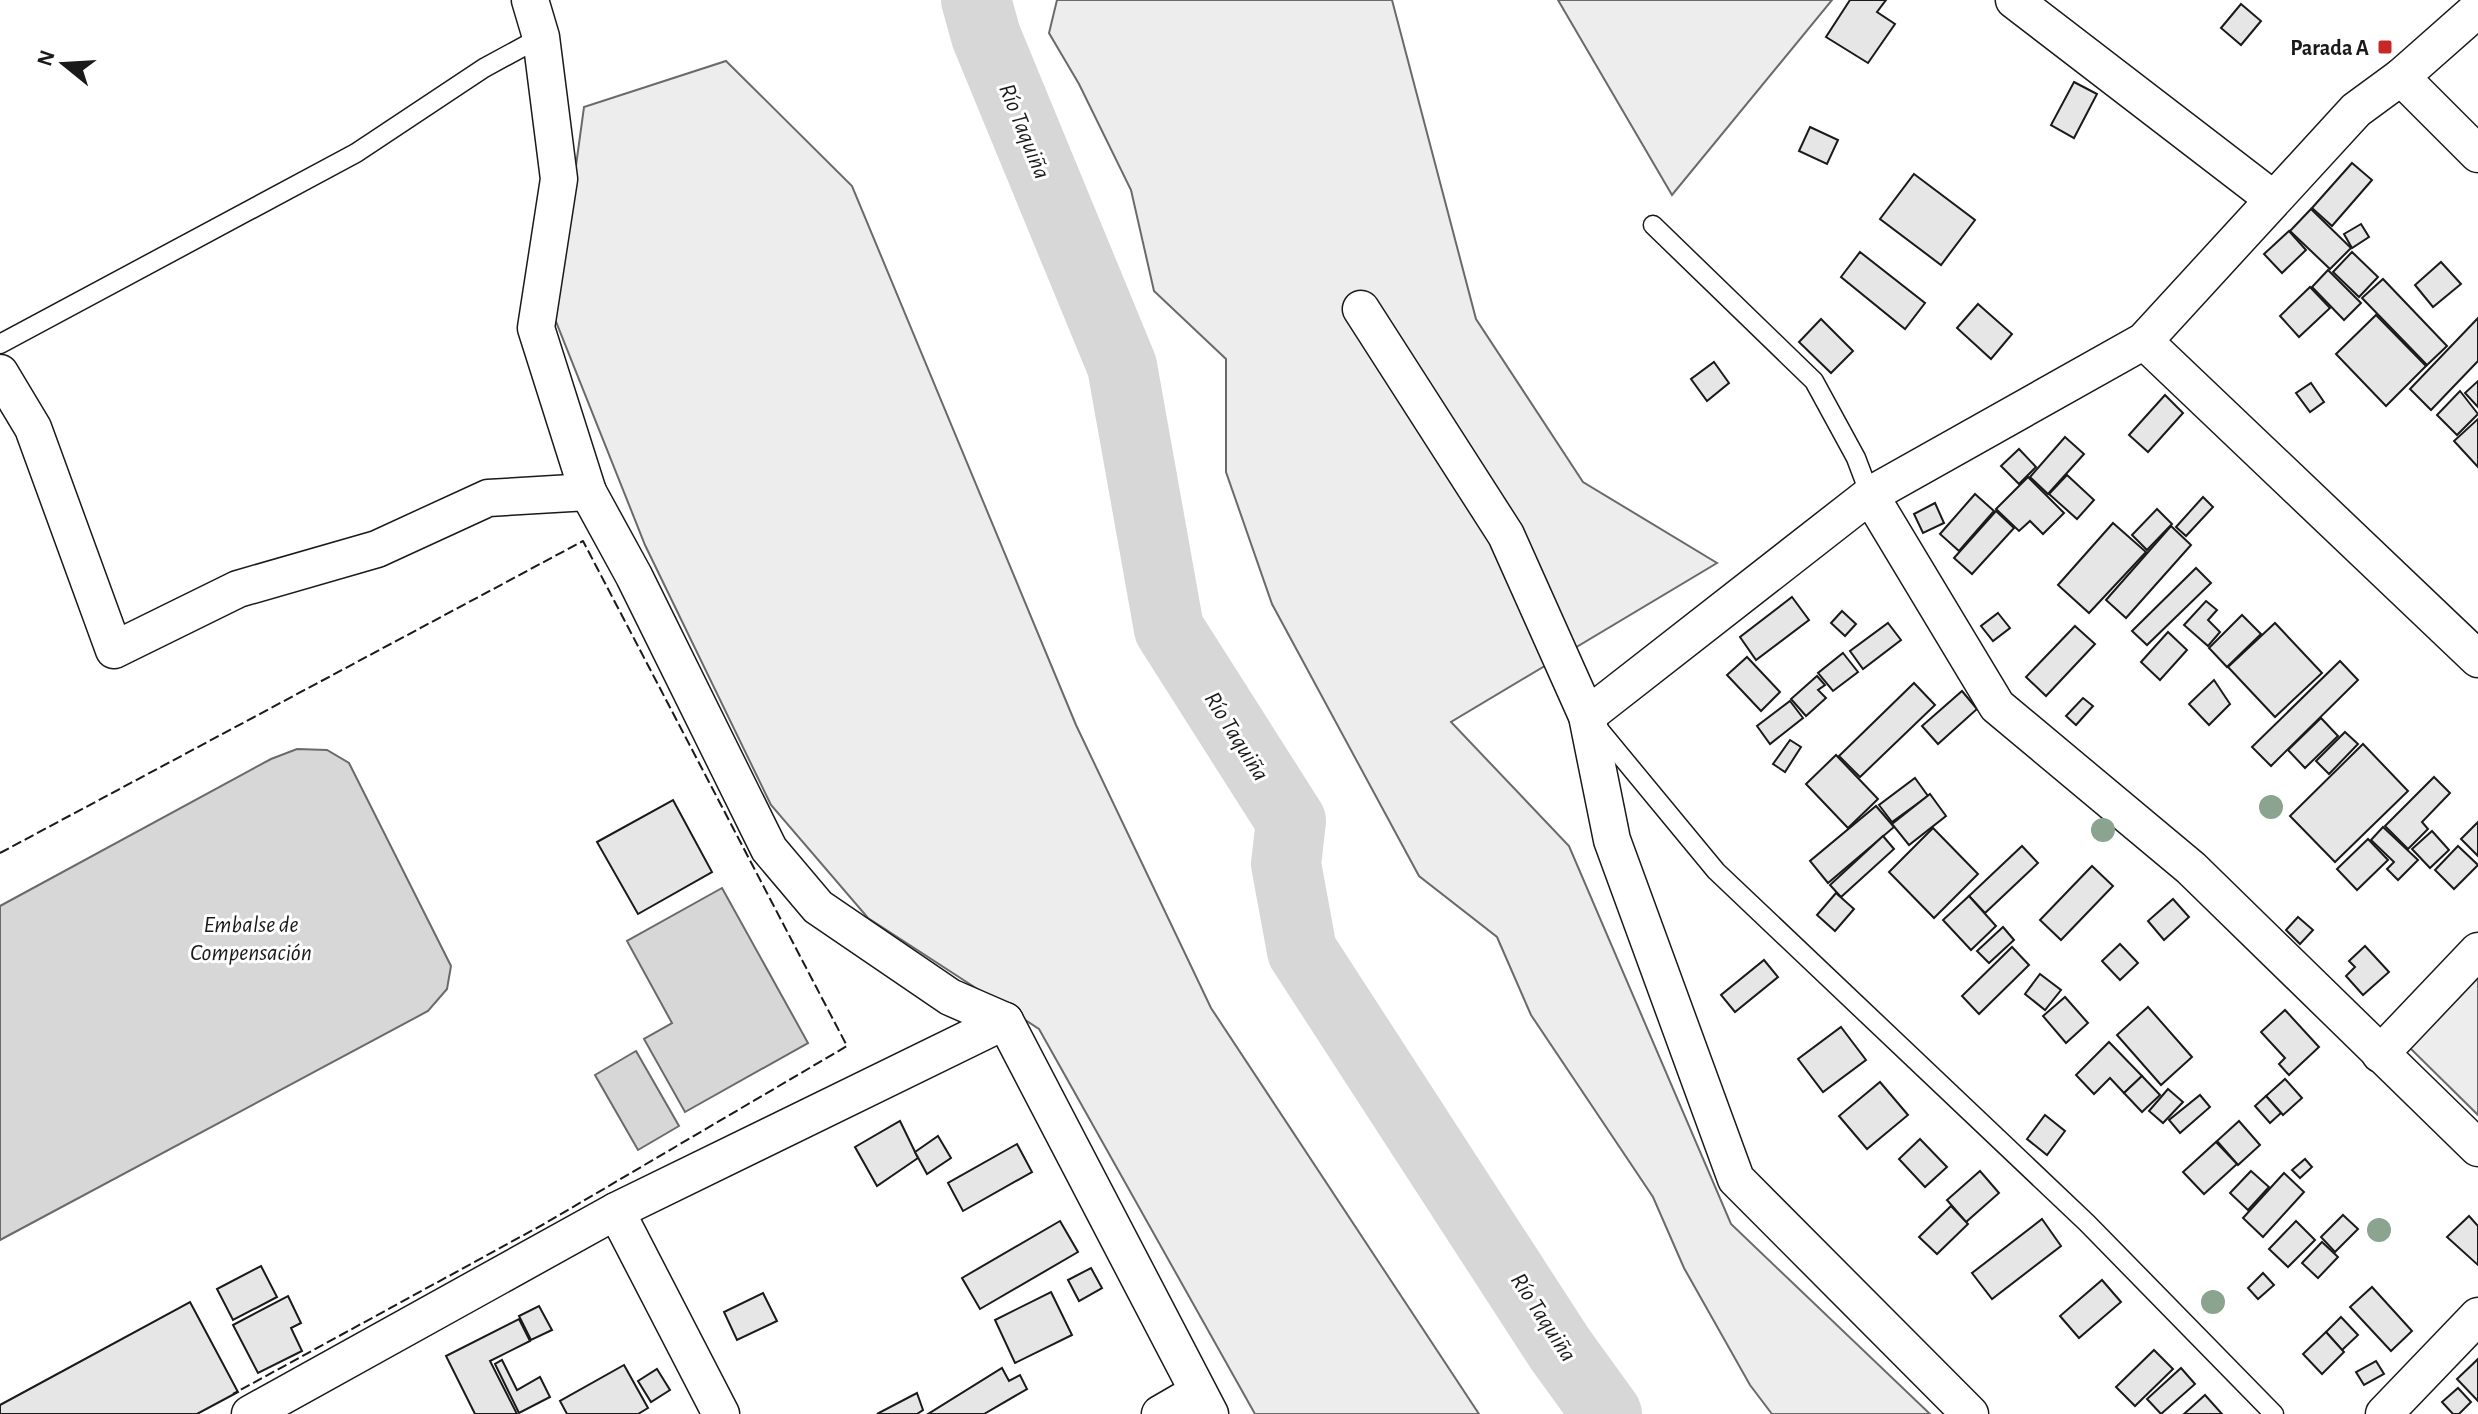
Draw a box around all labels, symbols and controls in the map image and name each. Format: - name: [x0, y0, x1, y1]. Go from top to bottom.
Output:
- north arrow: [24, 24, 104, 104]
- place label: Parada A: [2290, 37, 2369, 59]
- marker: Parada A: [2376, 38, 2394, 56]
- text: N: [33, 47, 59, 69]
- water label: Río Taquiña: [994, 80, 1054, 182]
- water label: Río Taquiña: [1199, 688, 1273, 785]
- water label: Embalse de Compensación: [190, 913, 312, 965]
- water label: Río Taquiña: [1506, 1269, 1581, 1366]

